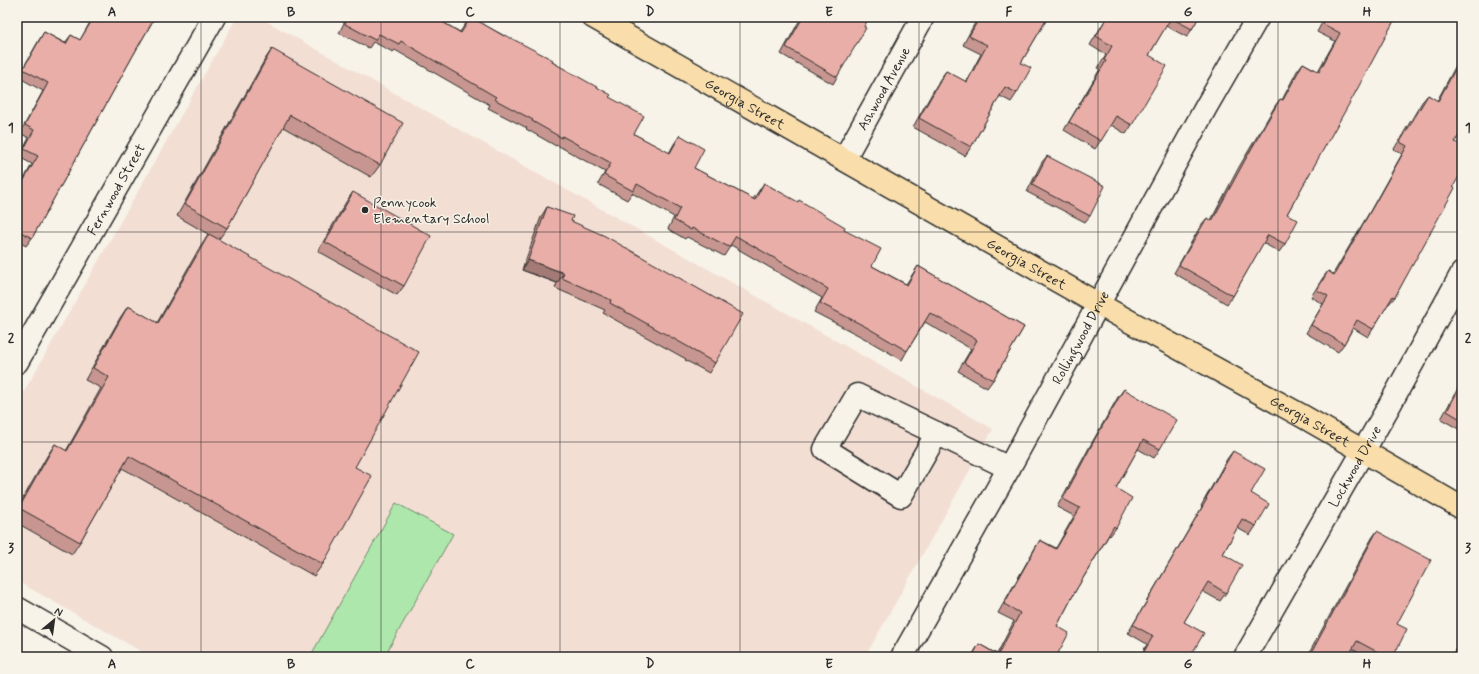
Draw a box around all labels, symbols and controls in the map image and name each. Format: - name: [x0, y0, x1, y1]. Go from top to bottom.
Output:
- text: A: [108, 4, 116, 21]
- text: B: [287, 4, 296, 21]
- text: C: [465, 4, 475, 21]
- text: D: [646, 4, 655, 21]
- text: E: [825, 4, 833, 21]
- text: F: [1006, 4, 1013, 21]
- text: G: [1184, 4, 1193, 21]
- text: H: [1363, 4, 1372, 21]
- street label: Ashwood Avenue: [854, 43, 915, 134]
- street label: Georgia Street: [701, 74, 789, 135]
- text: 1: [8, 120, 14, 137]
- text: 1: [1465, 120, 1471, 137]
- street label: Fernwood Street: [83, 140, 150, 239]
- place label: Pennycook Elementary School: [373, 194, 489, 228]
- marker: Pennycook Elementary School: [360, 205, 370, 215]
- street label: Georgia Street: [983, 234, 1070, 295]
- street label: Rollingwood Drive: [1048, 288, 1114, 388]
- text: 2: [8, 330, 15, 347]
- text: 2: [1465, 330, 1472, 347]
- street label: Georgia Street: [1266, 392, 1354, 452]
- street label: Lockwood Drive: [1325, 423, 1386, 511]
- text: 3: [8, 540, 14, 557]
- text: 3: [1465, 540, 1471, 557]
- north arrow: [34, 600, 74, 640]
- text: N: [52, 604, 65, 620]
- text: A: [108, 656, 116, 673]
- text: B: [287, 656, 296, 673]
- text: C: [465, 656, 475, 673]
- text: D: [646, 656, 655, 673]
- text: E: [825, 656, 833, 673]
- text: F: [1006, 656, 1013, 673]
- text: G: [1184, 656, 1193, 673]
- text: H: [1363, 656, 1372, 673]

